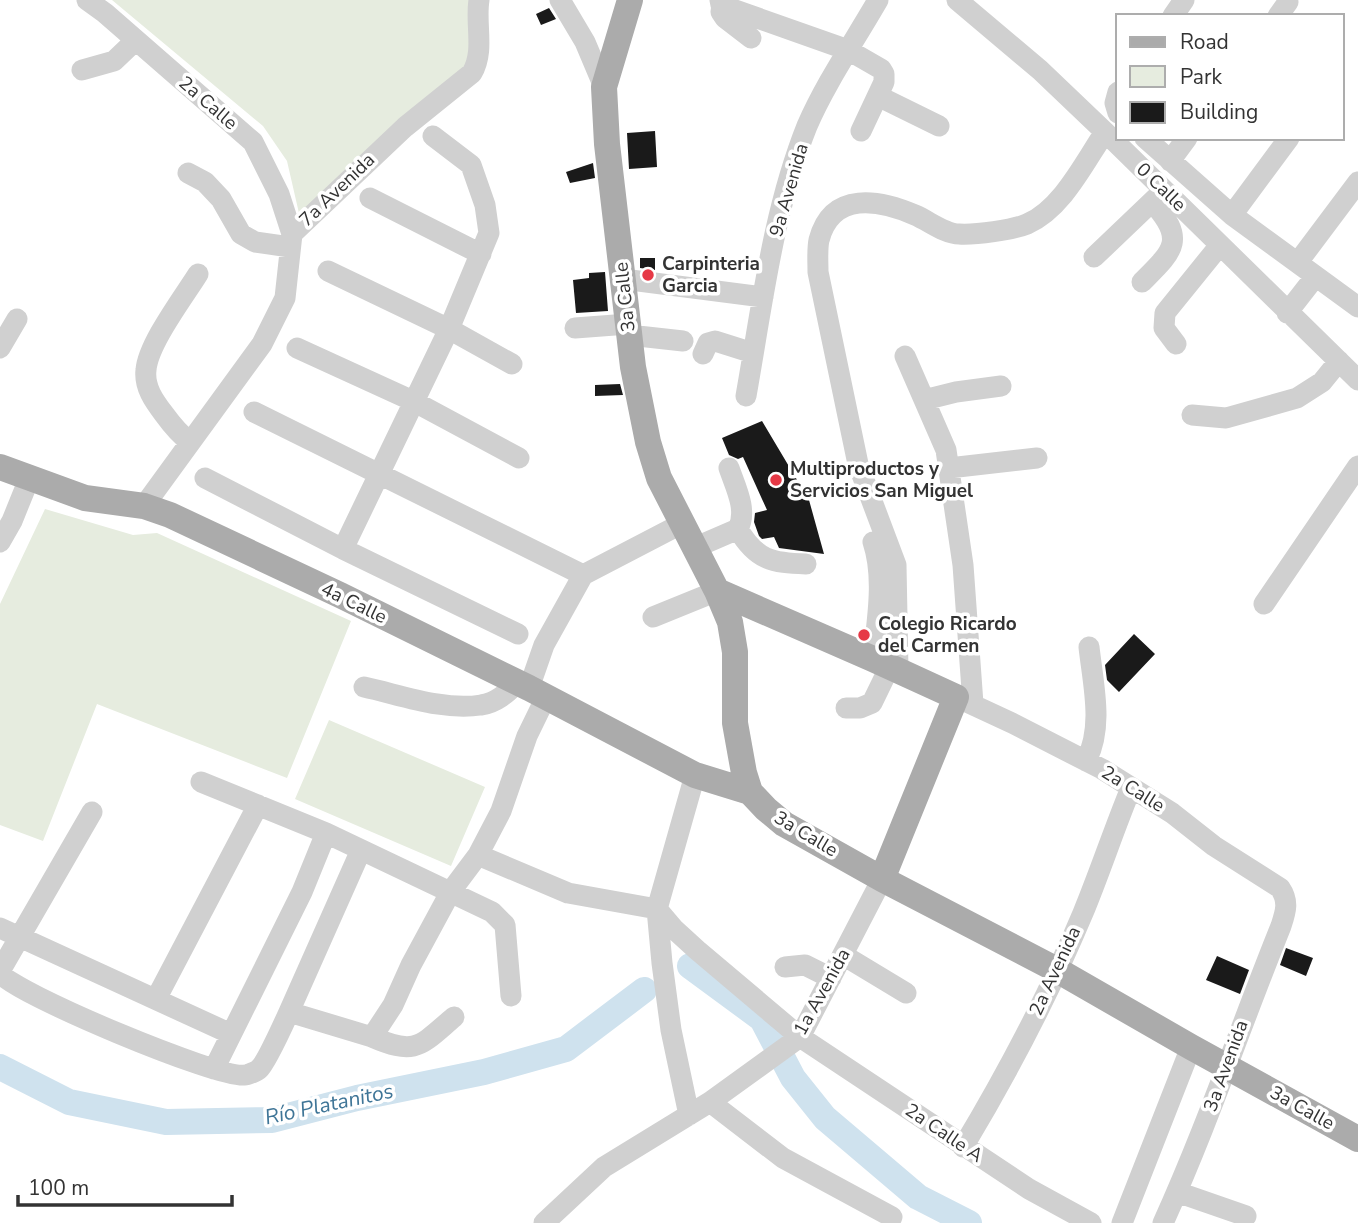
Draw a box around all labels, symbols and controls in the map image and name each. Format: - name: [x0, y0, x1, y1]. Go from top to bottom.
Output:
- legend: [1116, 14, 1344, 140]
- text: Road: [1180, 28, 1229, 56]
- text: Park: [1180, 63, 1222, 91]
- street label: 2a Calle: [173, 70, 243, 136]
- text: Building: [1180, 98, 1258, 126]
- street label: 9a Avenida: [763, 140, 815, 240]
- street label: 7a Avenida: [294, 147, 380, 233]
- street label: 0 Calle: [1130, 157, 1192, 217]
- place label: Carpinteria Garcia: [662, 251, 760, 299]
- street label: 3a Calle: [608, 261, 642, 333]
- marker: Carpinteria Garcia: [640, 267, 656, 283]
- place label: Multiproductos y Servicios San Miguel: [790, 456, 973, 504]
- marker: Multiproductos y Servicios San Miguel: [768, 472, 784, 488]
- street label: 4a Calle: [317, 576, 391, 630]
- place label: Colegio Ricardo del Carmen: [878, 611, 1017, 659]
- marker: Colegio Ricardo del Carmen: [856, 627, 872, 643]
- street label: 2a Calle: [1096, 759, 1170, 819]
- street label: 3a Calle: [769, 805, 843, 863]
- street label: 2a Avenida: [1023, 922, 1087, 1020]
- street label: 1a Avenida: [787, 944, 857, 1040]
- street label: 3a Avenida: [1197, 1017, 1255, 1115]
- water label: Río Platanitos: [262, 1077, 396, 1131]
- street label: 3a Calle: [1265, 1080, 1339, 1136]
- street label: 2a Calle A: [900, 1097, 988, 1169]
- scale bar: [18, 1164, 231, 1208]
- text: 100 m: [28, 1174, 89, 1202]

